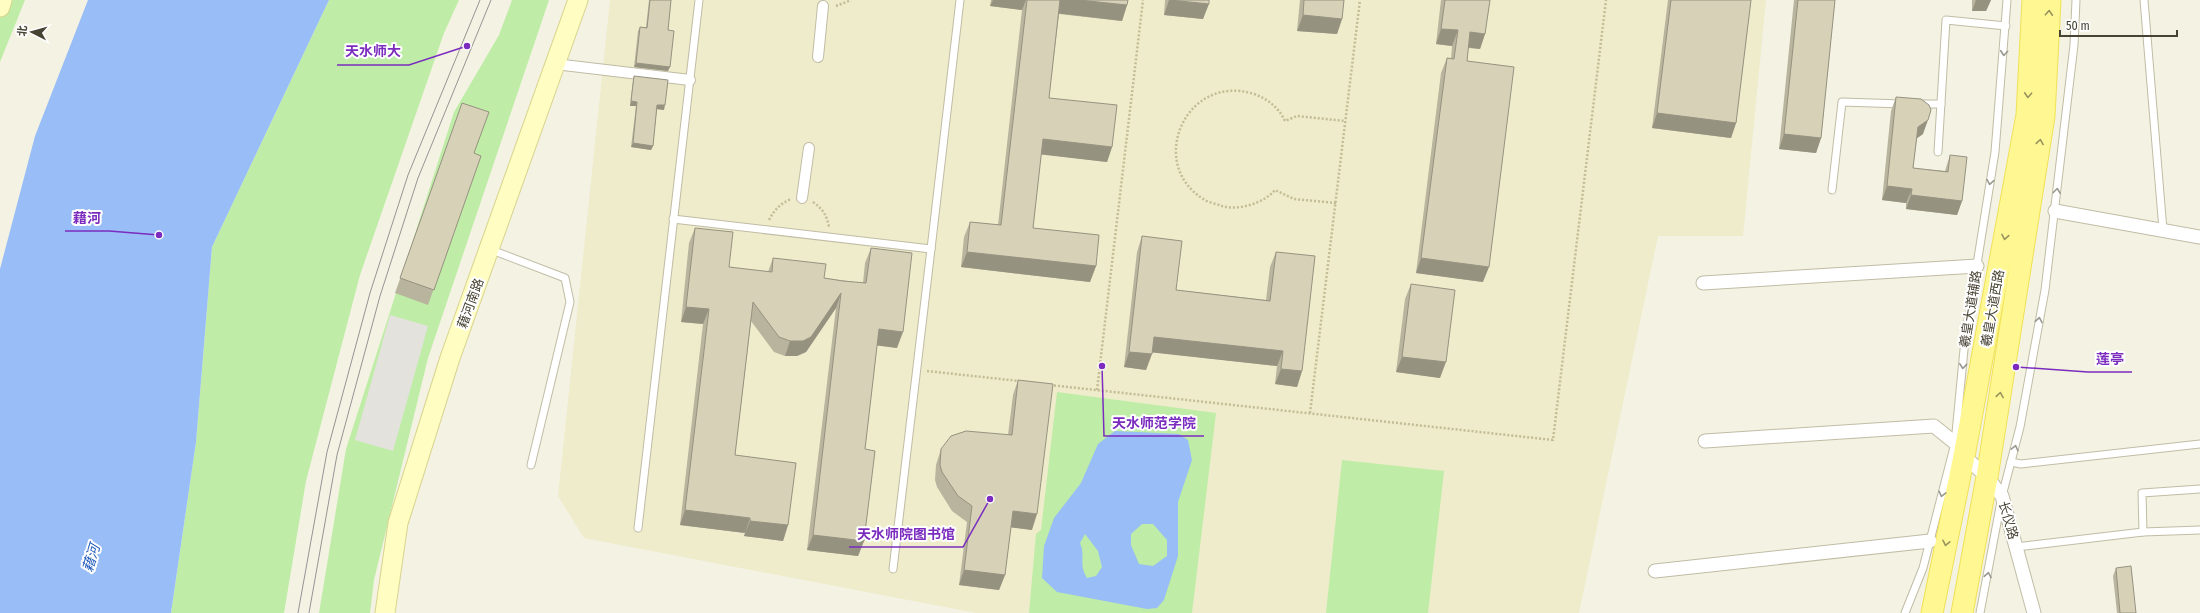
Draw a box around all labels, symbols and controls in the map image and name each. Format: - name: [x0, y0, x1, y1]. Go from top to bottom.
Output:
- one-way arrow: [2045, 10, 2054, 16]
- north arrow: [12, 12, 52, 52]
- scale bar: [2060, 12, 2177, 38]
- text: 50 m: [2066, 19, 2090, 33]
- text: 北: [16, 25, 30, 37]
- callout: 天水师大: [337, 39, 409, 65]
- text: 天水师大: [345, 43, 401, 60]
- one-way arrow: [1999, 50, 2008, 56]
- one-way arrow: [2024, 92, 2033, 98]
- one-way arrow: [2035, 139, 2044, 146]
- one-way arrow: [1987, 179, 1995, 185]
- one-way arrow: [2052, 188, 2061, 194]
- callout: 藉河: [65, 205, 109, 231]
- text: 藉河: [73, 210, 101, 227]
- one-way arrow: [2001, 234, 2009, 240]
- street label: 羲皇大道西路: [1978, 268, 2007, 348]
- street label: 羲皇大道辅路: [1957, 269, 1984, 349]
- street label: 藉河南路: [455, 276, 486, 330]
- one-way arrow: [2035, 317, 2043, 323]
- callout: 莲亭: [2088, 346, 2132, 372]
- text: 莲亭: [2096, 351, 2124, 368]
- one-way arrow: [1958, 363, 1967, 369]
- one-way arrow: [1995, 392, 2004, 398]
- callout: 天水师范学院: [1104, 410, 1204, 436]
- text: 天水师范学院: [1112, 415, 1196, 432]
- one-way arrow: [2010, 444, 2018, 451]
- one-way arrow: [1938, 490, 1947, 497]
- street label: 长仪路: [1996, 499, 2021, 541]
- callout: 天水师院图书馆: [849, 521, 963, 547]
- text: 天水师院图书馆: [857, 526, 955, 543]
- water label: 藉河: [79, 539, 105, 574]
- one-way arrow: [1943, 540, 1951, 546]
- one-way arrow: [1983, 572, 1991, 578]

